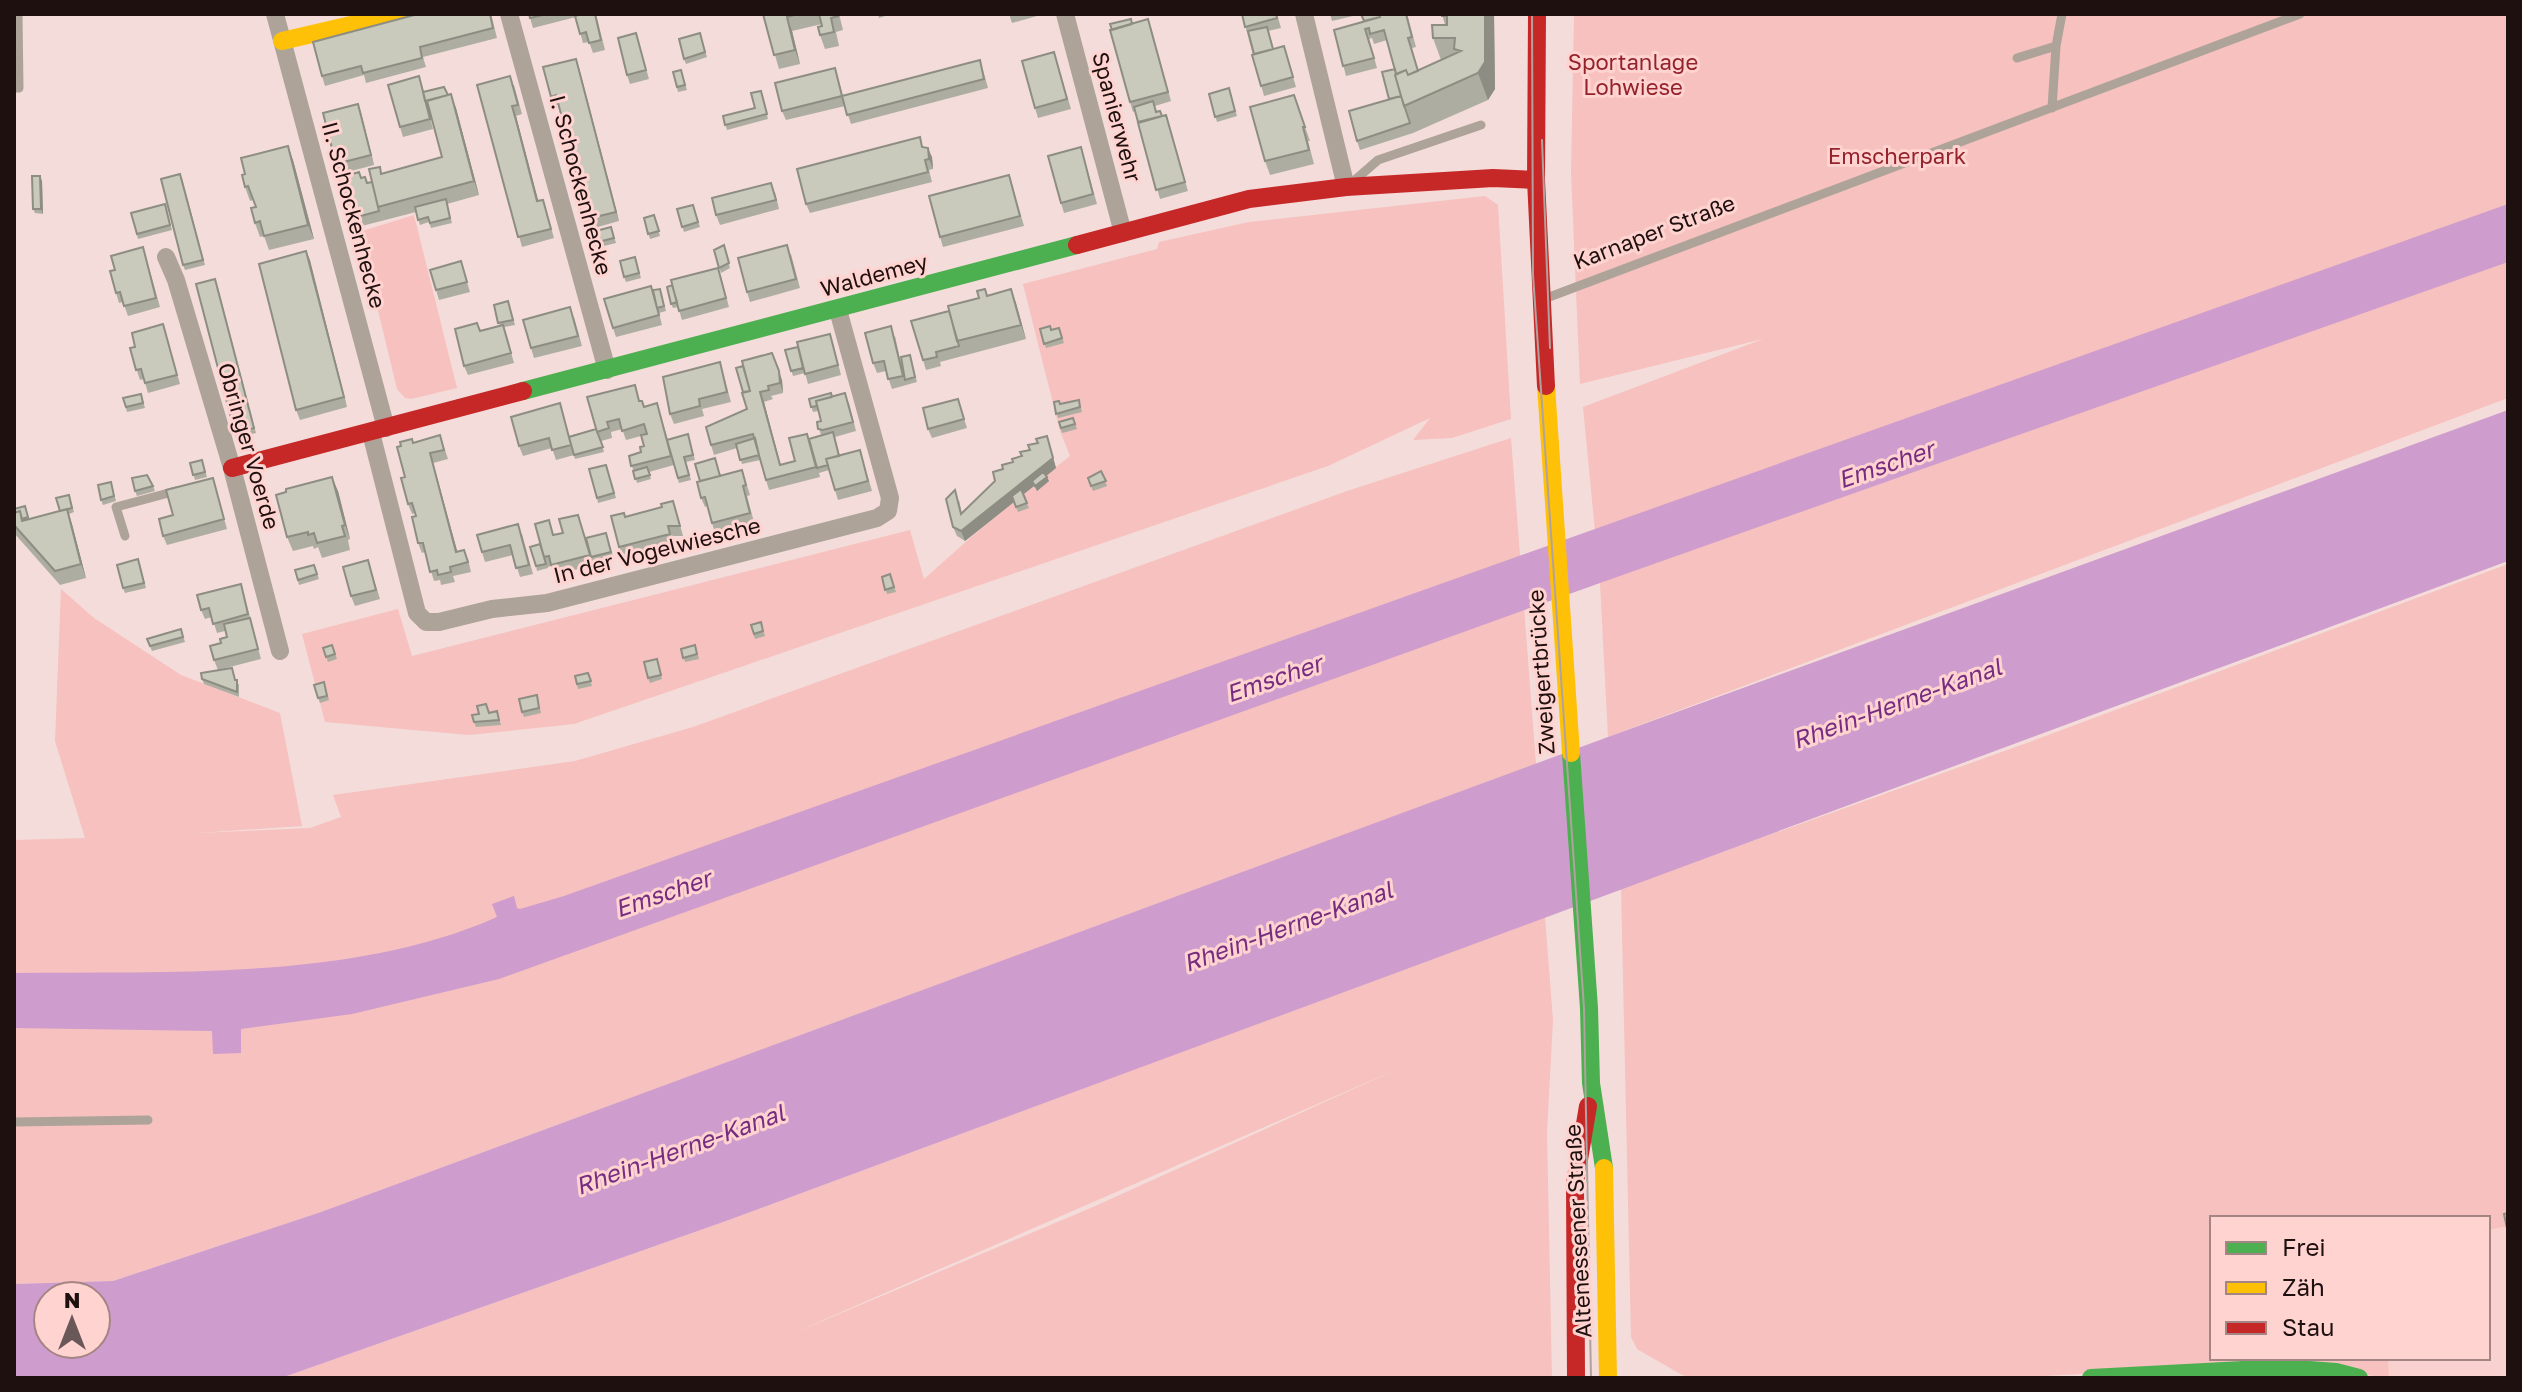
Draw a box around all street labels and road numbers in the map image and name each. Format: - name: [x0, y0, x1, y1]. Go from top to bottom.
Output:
- street label: Spanierwehr: [1087, 49, 1148, 185]
- street label: I. Schockenhecke: [544, 92, 618, 278]
- street label: II. Schockenhecke: [317, 119, 392, 311]
- street label: Karnaper Straße: [1569, 188, 1739, 275]
- street label: Waldemey: [817, 247, 930, 302]
- street label: Obringer Voerde: [213, 359, 286, 532]
- street label: In der Vogelwiesche: [551, 511, 763, 588]
- street label: Zweigertbrücke: [1521, 589, 1560, 755]
- street label: Altenessener Straße: [1558, 1123, 1597, 1339]

